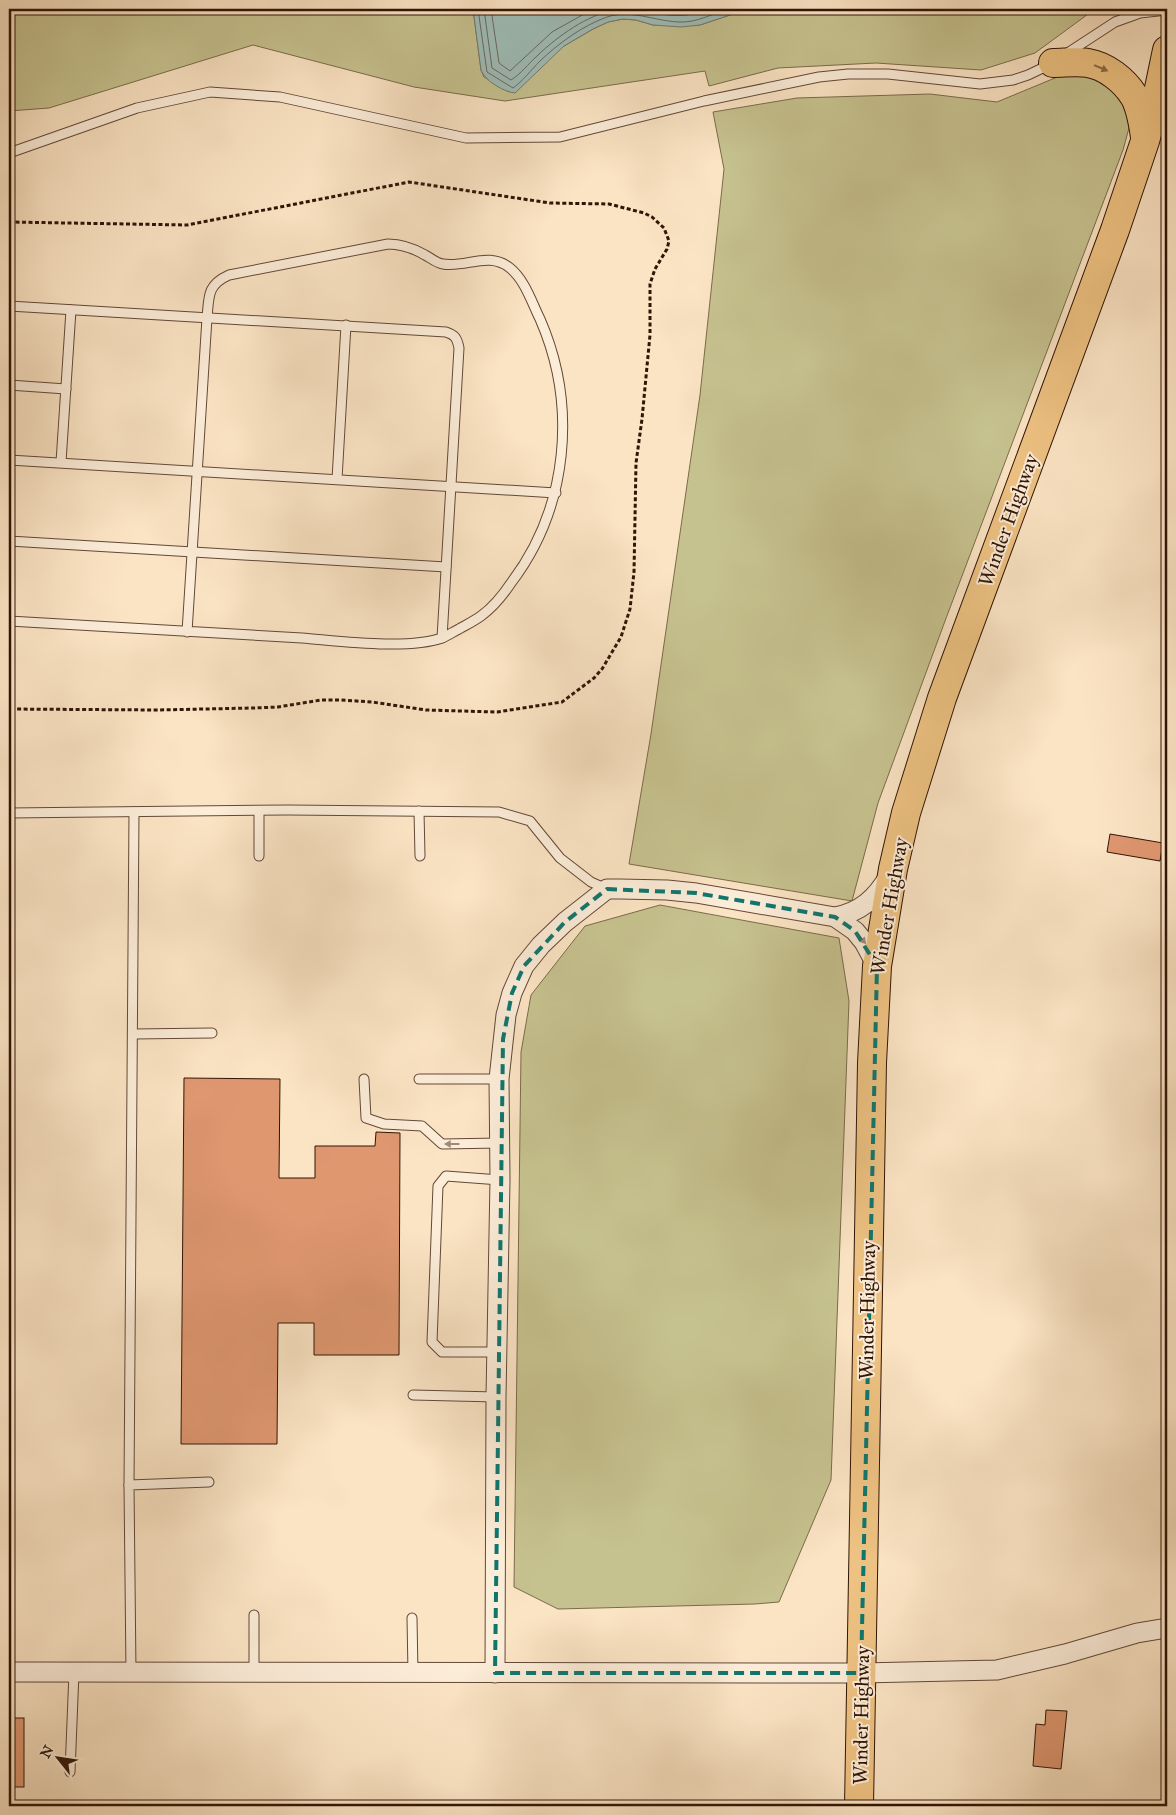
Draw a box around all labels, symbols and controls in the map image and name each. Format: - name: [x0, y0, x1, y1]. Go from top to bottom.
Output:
- one-way arrow: [1094, 64, 1109, 72]
- street label: Winder Highway: [973, 450, 1044, 590]
- street label: Winder Highway: [865, 835, 914, 977]
- one-way arrow: [855, 931, 866, 944]
- one-way arrow: [443, 1140, 459, 1148]
- street label: Winder Highway: [854, 1240, 881, 1380]
- street label: Winder Highway: [848, 1645, 875, 1785]
- north arrow: [32, 1732, 82, 1782]
- text: N: [37, 1742, 58, 1761]

